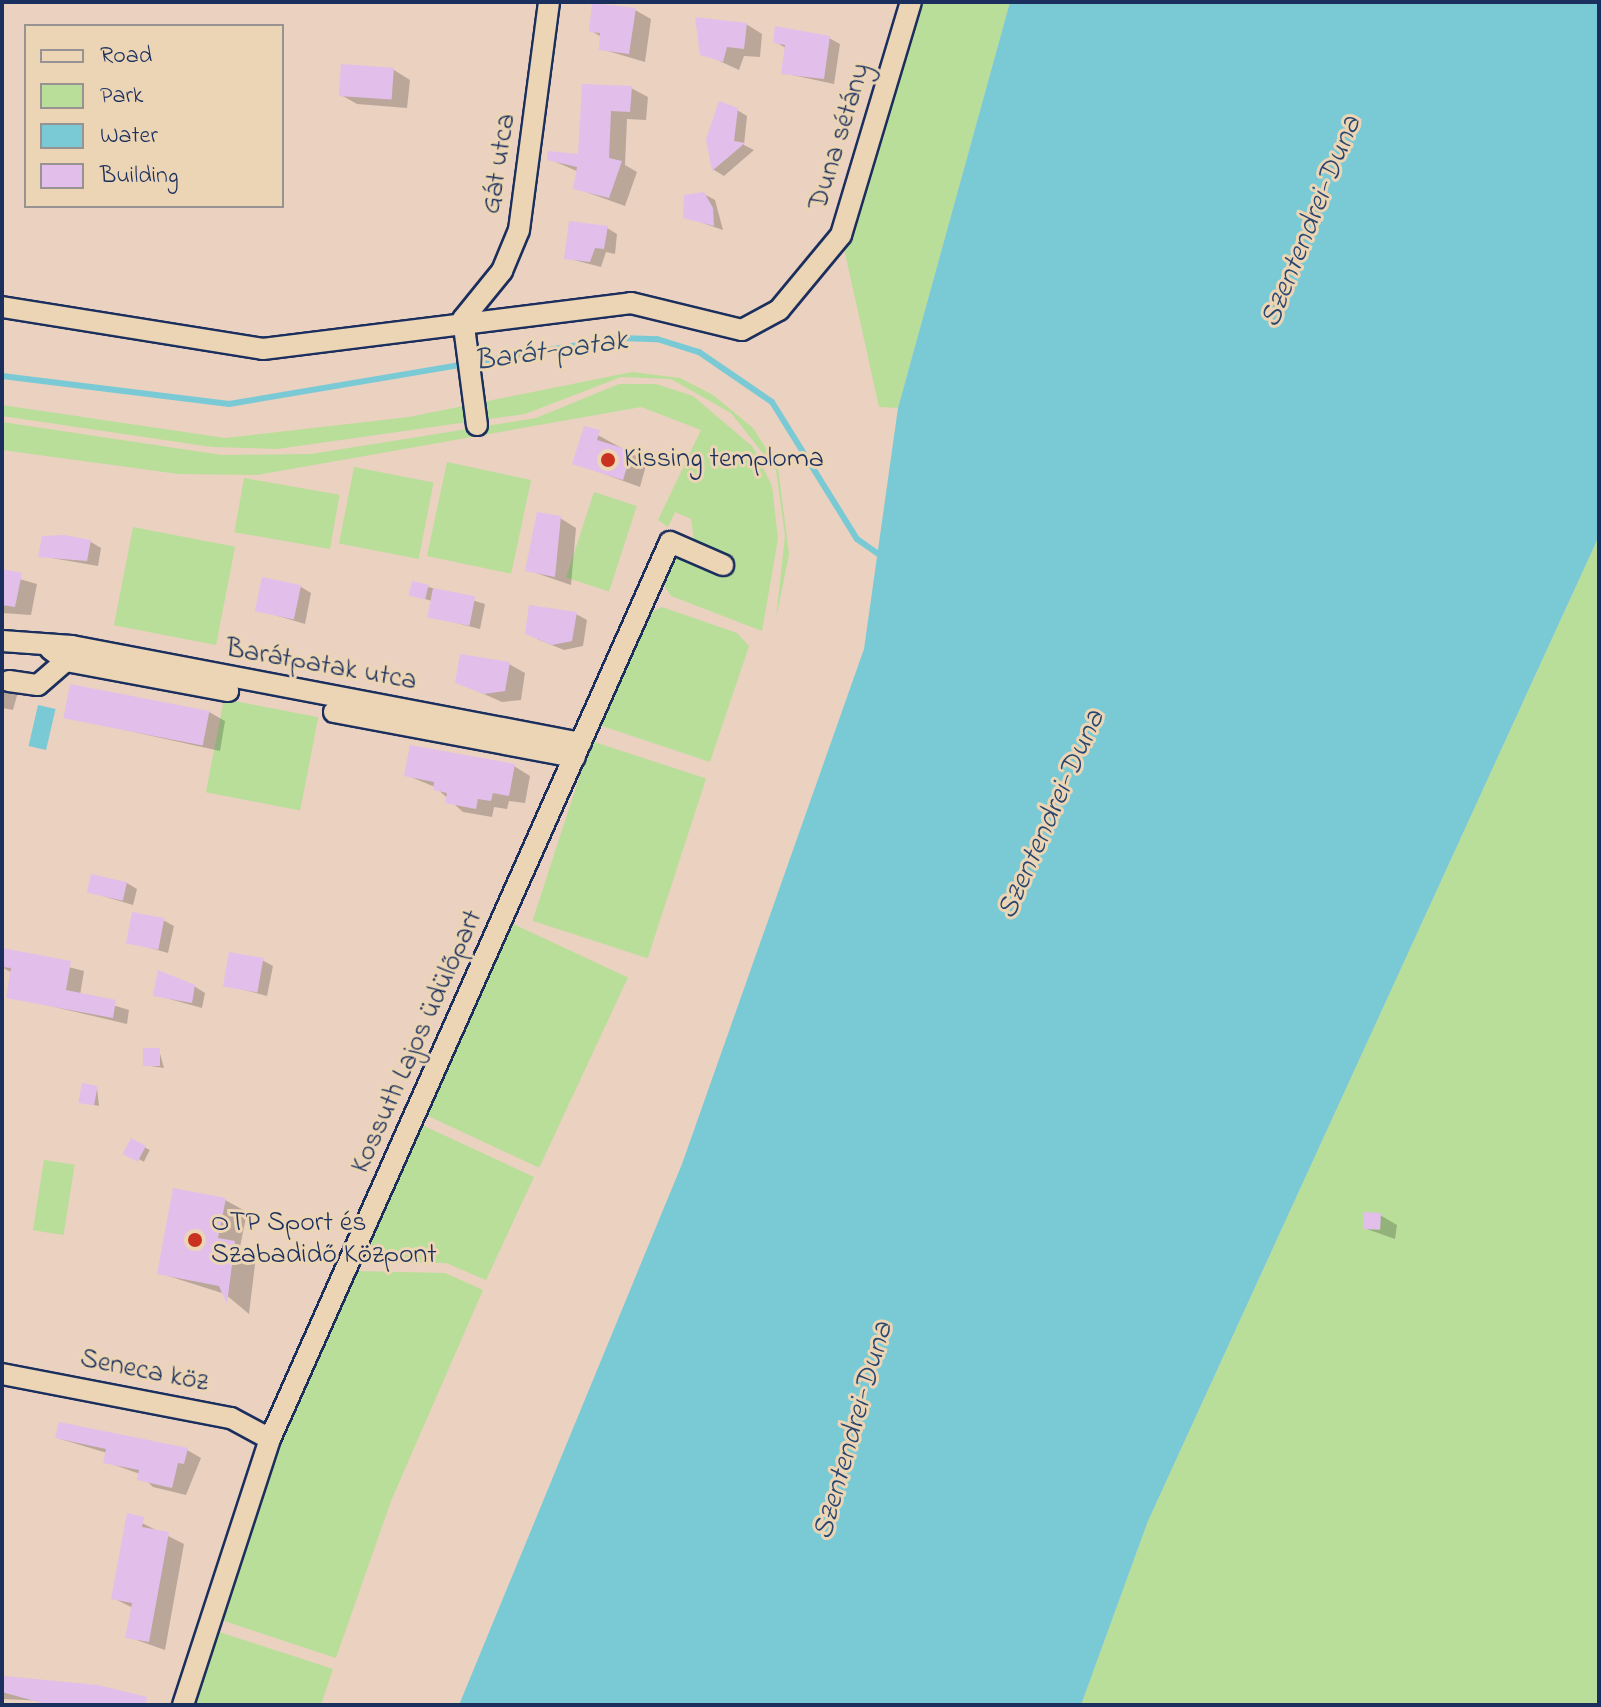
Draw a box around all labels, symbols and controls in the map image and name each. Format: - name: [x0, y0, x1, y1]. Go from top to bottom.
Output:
- legend: [24, 24, 284, 208]
- text: Road: [100, 39, 152, 74]
- street label: Duna sétány: [803, 59, 879, 215]
- text: Park: [100, 79, 143, 114]
- street label: Gát utca: [476, 111, 524, 217]
- water label: Szentendrei-Duna: [1253, 111, 1371, 333]
- text: Water: [100, 119, 158, 154]
- text: Building: [100, 159, 179, 194]
- water label: Barát-patak: [472, 323, 630, 381]
- place label: Kissing temploma: [624, 443, 824, 477]
- marker: Kissing temploma: [599, 451, 617, 469]
- street label: Barátpatak utca: [223, 633, 419, 699]
- water label: Szentendrei-Duna: [990, 705, 1114, 925]
- street label: Kossuth Lajos üdülőpart: [345, 905, 491, 1179]
- place label: OTP Sport és Szabadidő Központ: [211, 1207, 437, 1273]
- marker: OTP Sport és Szabadidő Központ: [186, 1231, 204, 1249]
- water label: Szentendrei-Duna: [806, 1318, 902, 1544]
- street label: Seneca köz: [77, 1343, 211, 1401]

